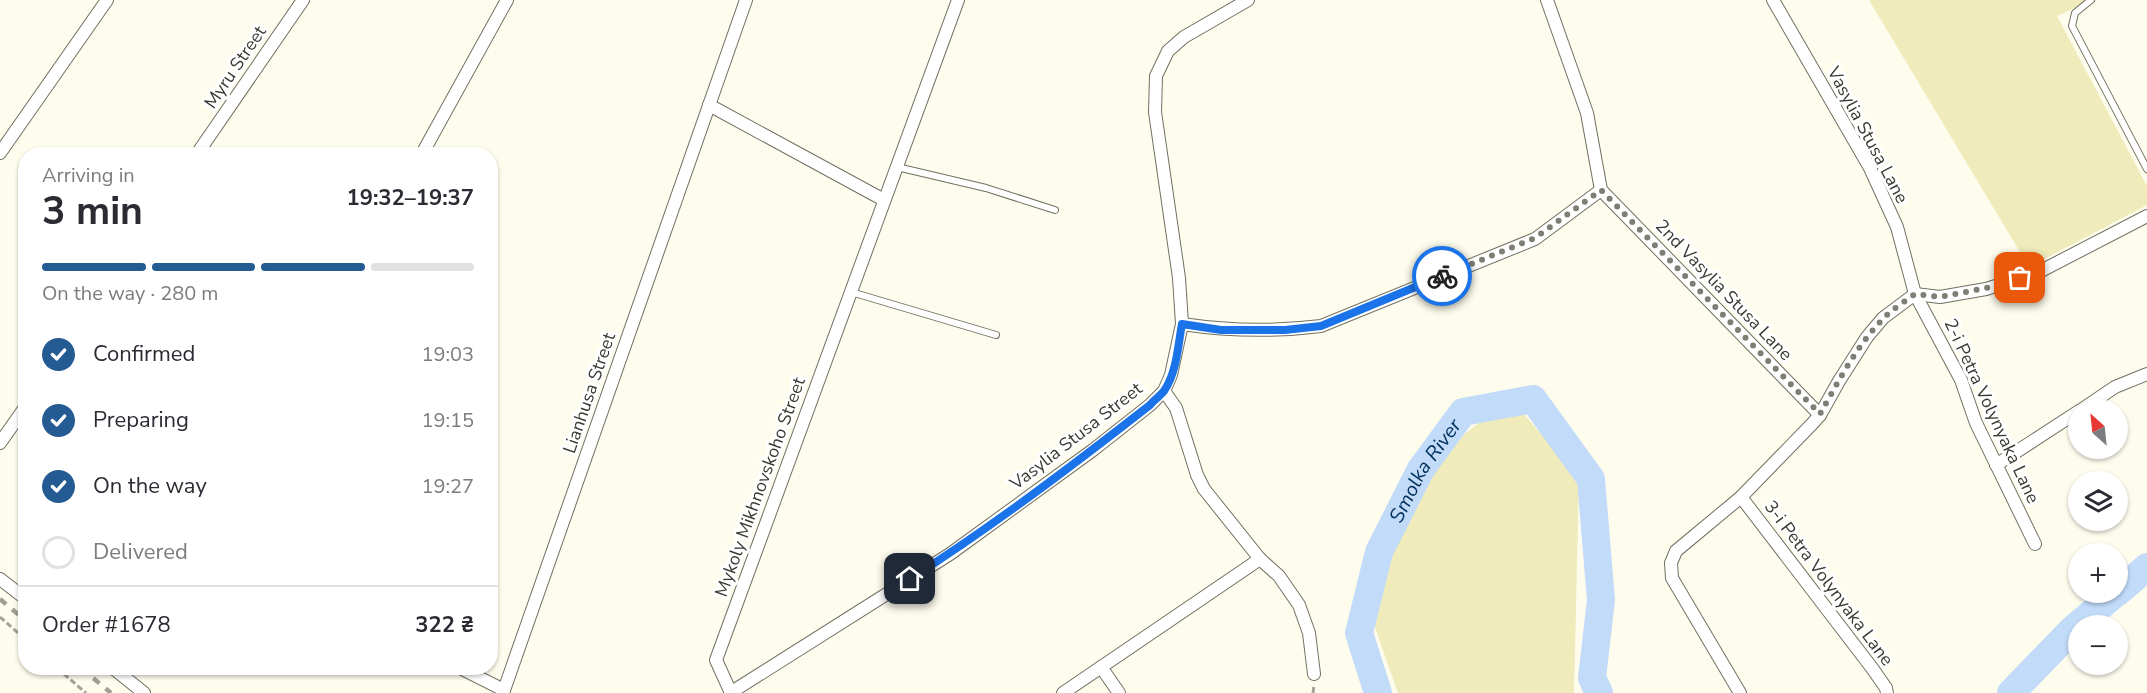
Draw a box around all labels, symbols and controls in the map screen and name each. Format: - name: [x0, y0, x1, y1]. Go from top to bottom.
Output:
- street label: Myru Street: [199, 20, 272, 113]
- street label: Vasylia Stusa Lane: [1821, 62, 1914, 208]
- text: Arriving in: [42, 162, 135, 189]
- text: 19:32–19:37: [346, 183, 474, 213]
- text: 3 min: [42, 185, 143, 238]
- street label: 2nd Vasylia Stusa Lane: [1650, 214, 1798, 366]
- courier: [1412, 246, 1472, 306]
- pin: [1994, 252, 2045, 303]
- icon: bike: [1426, 260, 1459, 293]
- icon: bag: [2003, 261, 2036, 294]
- text: On the way · 280 m: [42, 280, 218, 307]
- street label: 2-i Petra Volynyaka Lane: [1939, 315, 2045, 507]
- street label: Lianhusa Street: [557, 329, 621, 456]
- icon: check: [42, 338, 75, 371]
- text: Confirmed: [93, 339, 195, 369]
- text: 19:03: [421, 341, 474, 368]
- street label: Mykoly Mikhnovskoho Street: [709, 373, 811, 600]
- street label: Vasylia Stusa Street: [1004, 376, 1148, 496]
- north arrow: [2068, 399, 2128, 459]
- map controls: [2068, 399, 2128, 675]
- icon: check: [42, 404, 75, 437]
- text: Preparing: [93, 405, 189, 435]
- text: 19:15: [421, 407, 474, 434]
- water label: Smolka River: [1383, 412, 1468, 527]
- icon: check: [42, 470, 75, 503]
- text: On the way: [93, 471, 207, 501]
- button: layers: [2068, 471, 2128, 531]
- text: 19:27: [421, 473, 474, 500]
- street label: 3-i Petra Volynyaka Lane: [1759, 495, 1899, 671]
- text: Delivered: [93, 537, 188, 567]
- button: +: [2068, 543, 2128, 603]
- pin: [884, 553, 935, 604]
- icon: home: [893, 562, 926, 595]
- text: Order #1678: [42, 610, 171, 640]
- text: 322 ₴: [415, 610, 474, 640]
- button: −: [2068, 615, 2128, 675]

